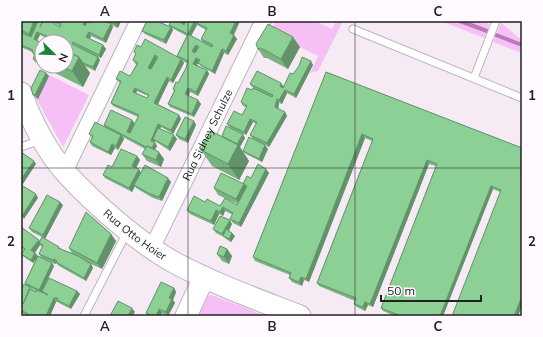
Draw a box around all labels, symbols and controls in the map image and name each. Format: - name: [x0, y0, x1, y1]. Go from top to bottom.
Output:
- text: A: [100, 3, 110, 19]
- text: B: [268, 3, 277, 19]
- text: C: [434, 3, 443, 19]
- north arrow: [34, 34, 74, 74]
- text: N: [55, 51, 71, 64]
- text: 1: [7, 87, 15, 103]
- street label: Rua Sidney Schulze: [179, 87, 236, 183]
- text: 1: [528, 87, 536, 103]
- street label: Rua Otto Hoier: [100, 206, 169, 263]
- text: 2: [7, 233, 15, 249]
- text: 2: [528, 233, 536, 249]
- scale bar: [381, 277, 481, 303]
- text: 50 m: [387, 283, 415, 298]
- text: A: [100, 318, 110, 334]
- text: B: [268, 318, 277, 334]
- text: C: [434, 318, 443, 334]

